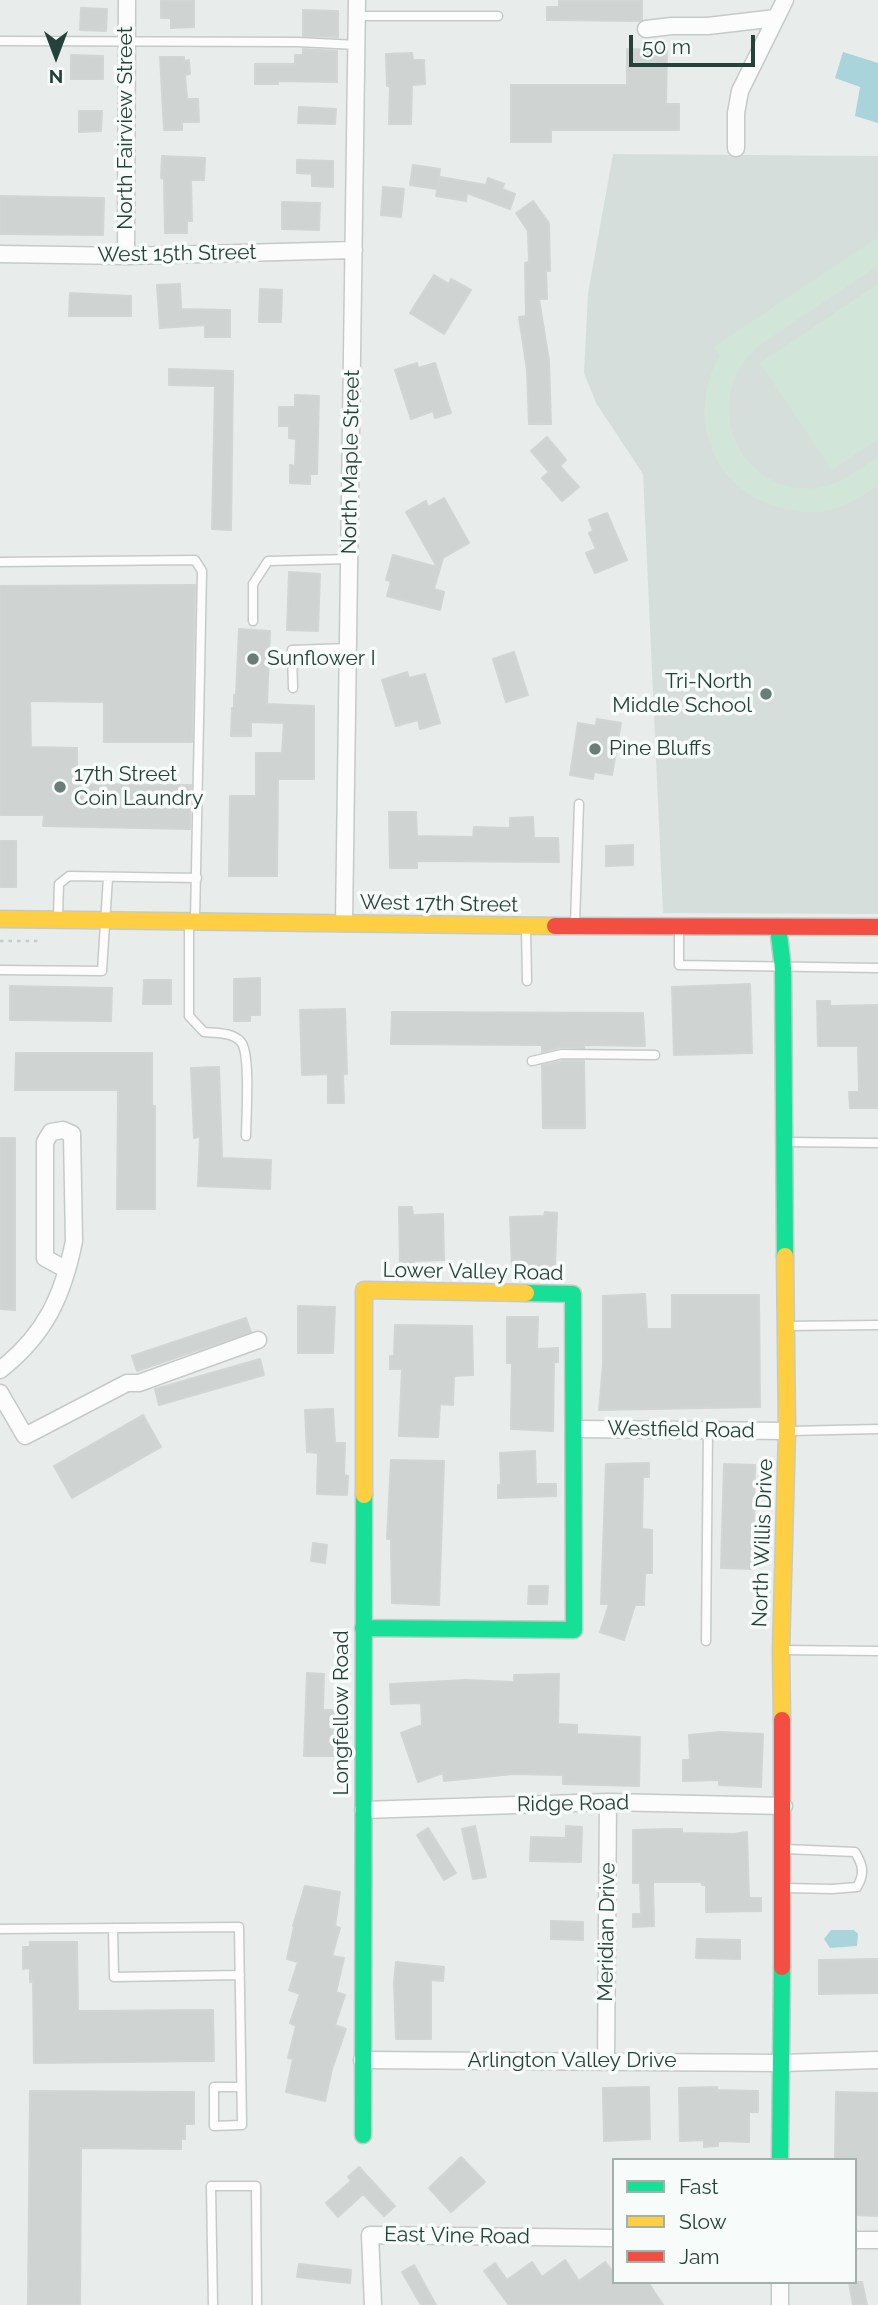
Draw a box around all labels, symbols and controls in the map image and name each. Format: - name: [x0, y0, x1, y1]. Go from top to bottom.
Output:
- north arrow: [21, 21, 91, 91]
- scale bar: [633, 21, 759, 65]
- street label: North Fairview Street: [113, 26, 139, 230]
- text: 50 m: [642, 34, 691, 59]
- text: N: [49, 66, 63, 88]
- street label: West 15th Street: [97, 240, 257, 268]
- street label: North Maple Street: [337, 369, 365, 555]
- place label: Sunflower I: [267, 646, 376, 672]
- marker: Sunflower I: [245, 651, 261, 667]
- place label: Tri-North Middle School: [612, 669, 752, 719]
- marker: Tri-North Middle School: [758, 686, 774, 702]
- place label: Pine Bluffs: [609, 736, 711, 762]
- marker: Pine Bluffs: [587, 741, 603, 757]
- place label: 17th Street Coin Laundry: [74, 762, 203, 812]
- marker: 17th Street Coin Laundry: [52, 779, 68, 795]
- street label: West 17th Street: [360, 890, 518, 918]
- street label: Lower Valley Road: [382, 1258, 564, 1286]
- street label: Westfield Road: [607, 1416, 755, 1444]
- street label: North Willis Drive: [747, 1458, 779, 1628]
- street label: Longfellow Road: [329, 1631, 355, 1795]
- street label: Ridge Road: [517, 1790, 629, 1818]
- street label: Meridian Drive: [593, 1862, 621, 2002]
- street label: Arlington Valley Drive: [468, 2048, 676, 2074]
- legend: [612, 2158, 857, 2284]
- text: Fast: [679, 2174, 719, 2199]
- text: Slow: [679, 2209, 727, 2234]
- street label: East Vine Road: [384, 2222, 530, 2250]
- text: Jam: [679, 2244, 720, 2269]

